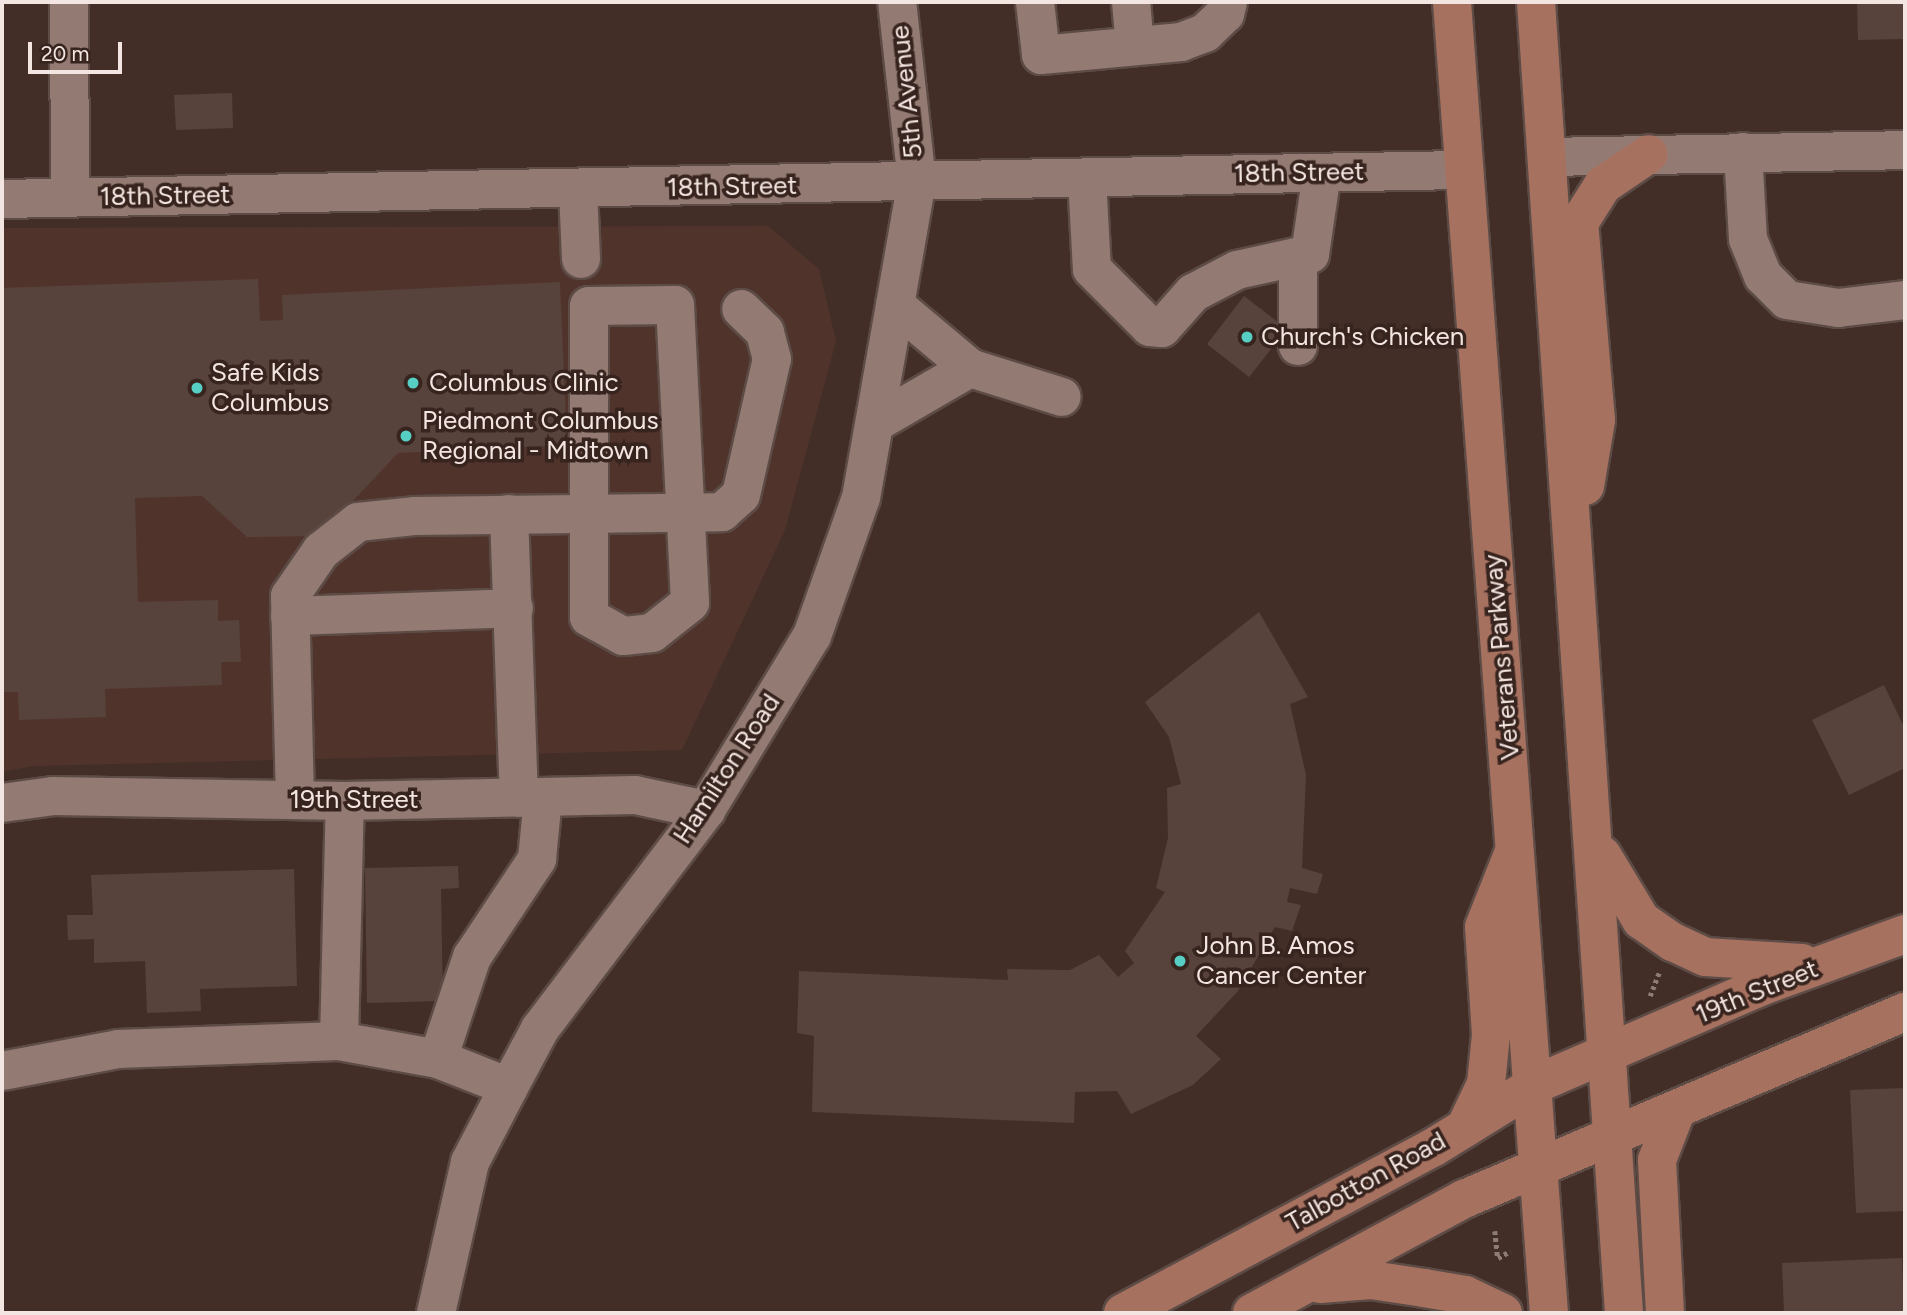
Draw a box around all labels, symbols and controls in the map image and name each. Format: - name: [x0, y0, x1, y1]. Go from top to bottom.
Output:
- street label: 5th Avenue: [885, 24, 929, 160]
- scale bar: [32, 28, 126, 72]
- text: 20 m: [41, 41, 89, 66]
- street label: 18th Street: [1234, 156, 1364, 190]
- street label: 18th Street: [667, 170, 797, 204]
- street label: 18th Street: [100, 179, 230, 213]
- place label: Church's Chicken: [1261, 321, 1464, 353]
- marker: Church's Chicken: [1239, 329, 1255, 345]
- place label: Safe Kids Columbus: [211, 357, 329, 418]
- place label: Columbus Clinic: [429, 367, 619, 399]
- marker: Columbus Clinic: [403, 373, 423, 393]
- marker: Safe Kids Columbus: [189, 380, 205, 396]
- place label: Piedmont Columbus Regional - Midtown: [422, 405, 659, 466]
- marker: Piedmont Columbus Regional - Midtown: [396, 426, 416, 446]
- street label: Veterans Parkway: [1477, 553, 1527, 761]
- street label: Hamilton Road: [667, 688, 787, 850]
- street label: 19th Street: [289, 784, 419, 816]
- place label: John B. Amos Cancer Center: [1196, 930, 1366, 992]
- marker: John B. Amos Cancer Center: [1170, 951, 1190, 971]
- street label: 19th Street: [1691, 953, 1823, 1031]
- street label: Talbotton Road: [1281, 1125, 1451, 1239]

